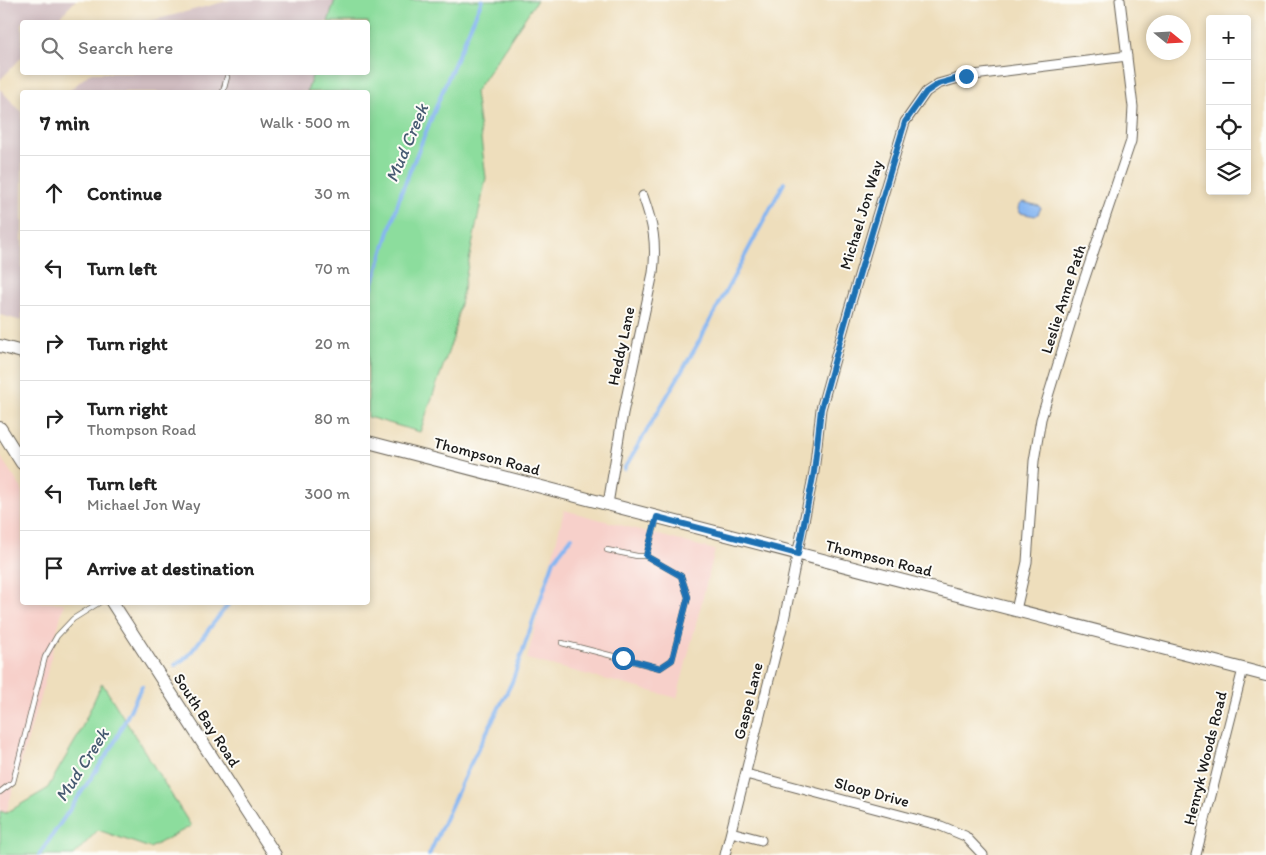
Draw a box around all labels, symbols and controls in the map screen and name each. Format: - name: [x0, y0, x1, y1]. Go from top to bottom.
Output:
- north arrow: [1146, 15, 1191, 60]
- map controls: [1206, 15, 1251, 195]
- button: +: [1206, 15, 1251, 60]
- search box: [20, 20, 370, 75]
- icon: search: [38, 34, 66, 62]
- text: Search here: [78, 36, 173, 59]
- button: −: [1206, 60, 1251, 105]
- route end: [955, 65, 978, 88]
- water label: Mud Creek: [381, 99, 434, 185]
- button: locate: [1206, 105, 1251, 150]
- text: 7 min: [40, 110, 89, 135]
- text: Walk · 500 m: [260, 113, 350, 132]
- button: layers: [1206, 150, 1251, 195]
- street label: Michael Jon Way: [835, 158, 887, 272]
- icon: ahead: [40, 179, 68, 207]
- text: Continue: [87, 182, 162, 205]
- text: 30 m: [314, 184, 350, 203]
- street label: Leslie Anne Path: [1036, 241, 1090, 356]
- icon: left: [40, 254, 68, 282]
- text: Turn left: [87, 257, 157, 280]
- text: 70 m: [315, 259, 350, 278]
- street label: Heddy Lane: [603, 305, 639, 387]
- icon: right: [40, 329, 68, 357]
- text: Turn right: [87, 332, 168, 355]
- text: 20 m: [315, 334, 350, 353]
- text: Turn right: [87, 397, 168, 420]
- icon: right: [40, 404, 68, 432]
- text: 80 m: [314, 409, 350, 428]
- text: Thompson Road: [87, 420, 196, 439]
- street label: Thompson Road: [432, 433, 543, 479]
- text: Turn left: [87, 472, 157, 495]
- icon: left: [40, 479, 68, 507]
- text: 300 m: [305, 484, 350, 503]
- text: Michael Jon Way: [87, 495, 200, 514]
- street label: Thompson Road: [824, 536, 935, 581]
- icon: arrive: [40, 554, 68, 582]
- text: Arrive at destination: [87, 557, 254, 580]
- route start: [612, 647, 635, 670]
- street label: Gaspe Lane: [729, 661, 767, 741]
- street label: South Bay Road: [170, 670, 244, 771]
- street label: Henryk Woods Road: [1179, 689, 1231, 827]
- water label: Mud Creek: [50, 723, 115, 806]
- street label: Sloop Drive: [832, 773, 912, 811]

